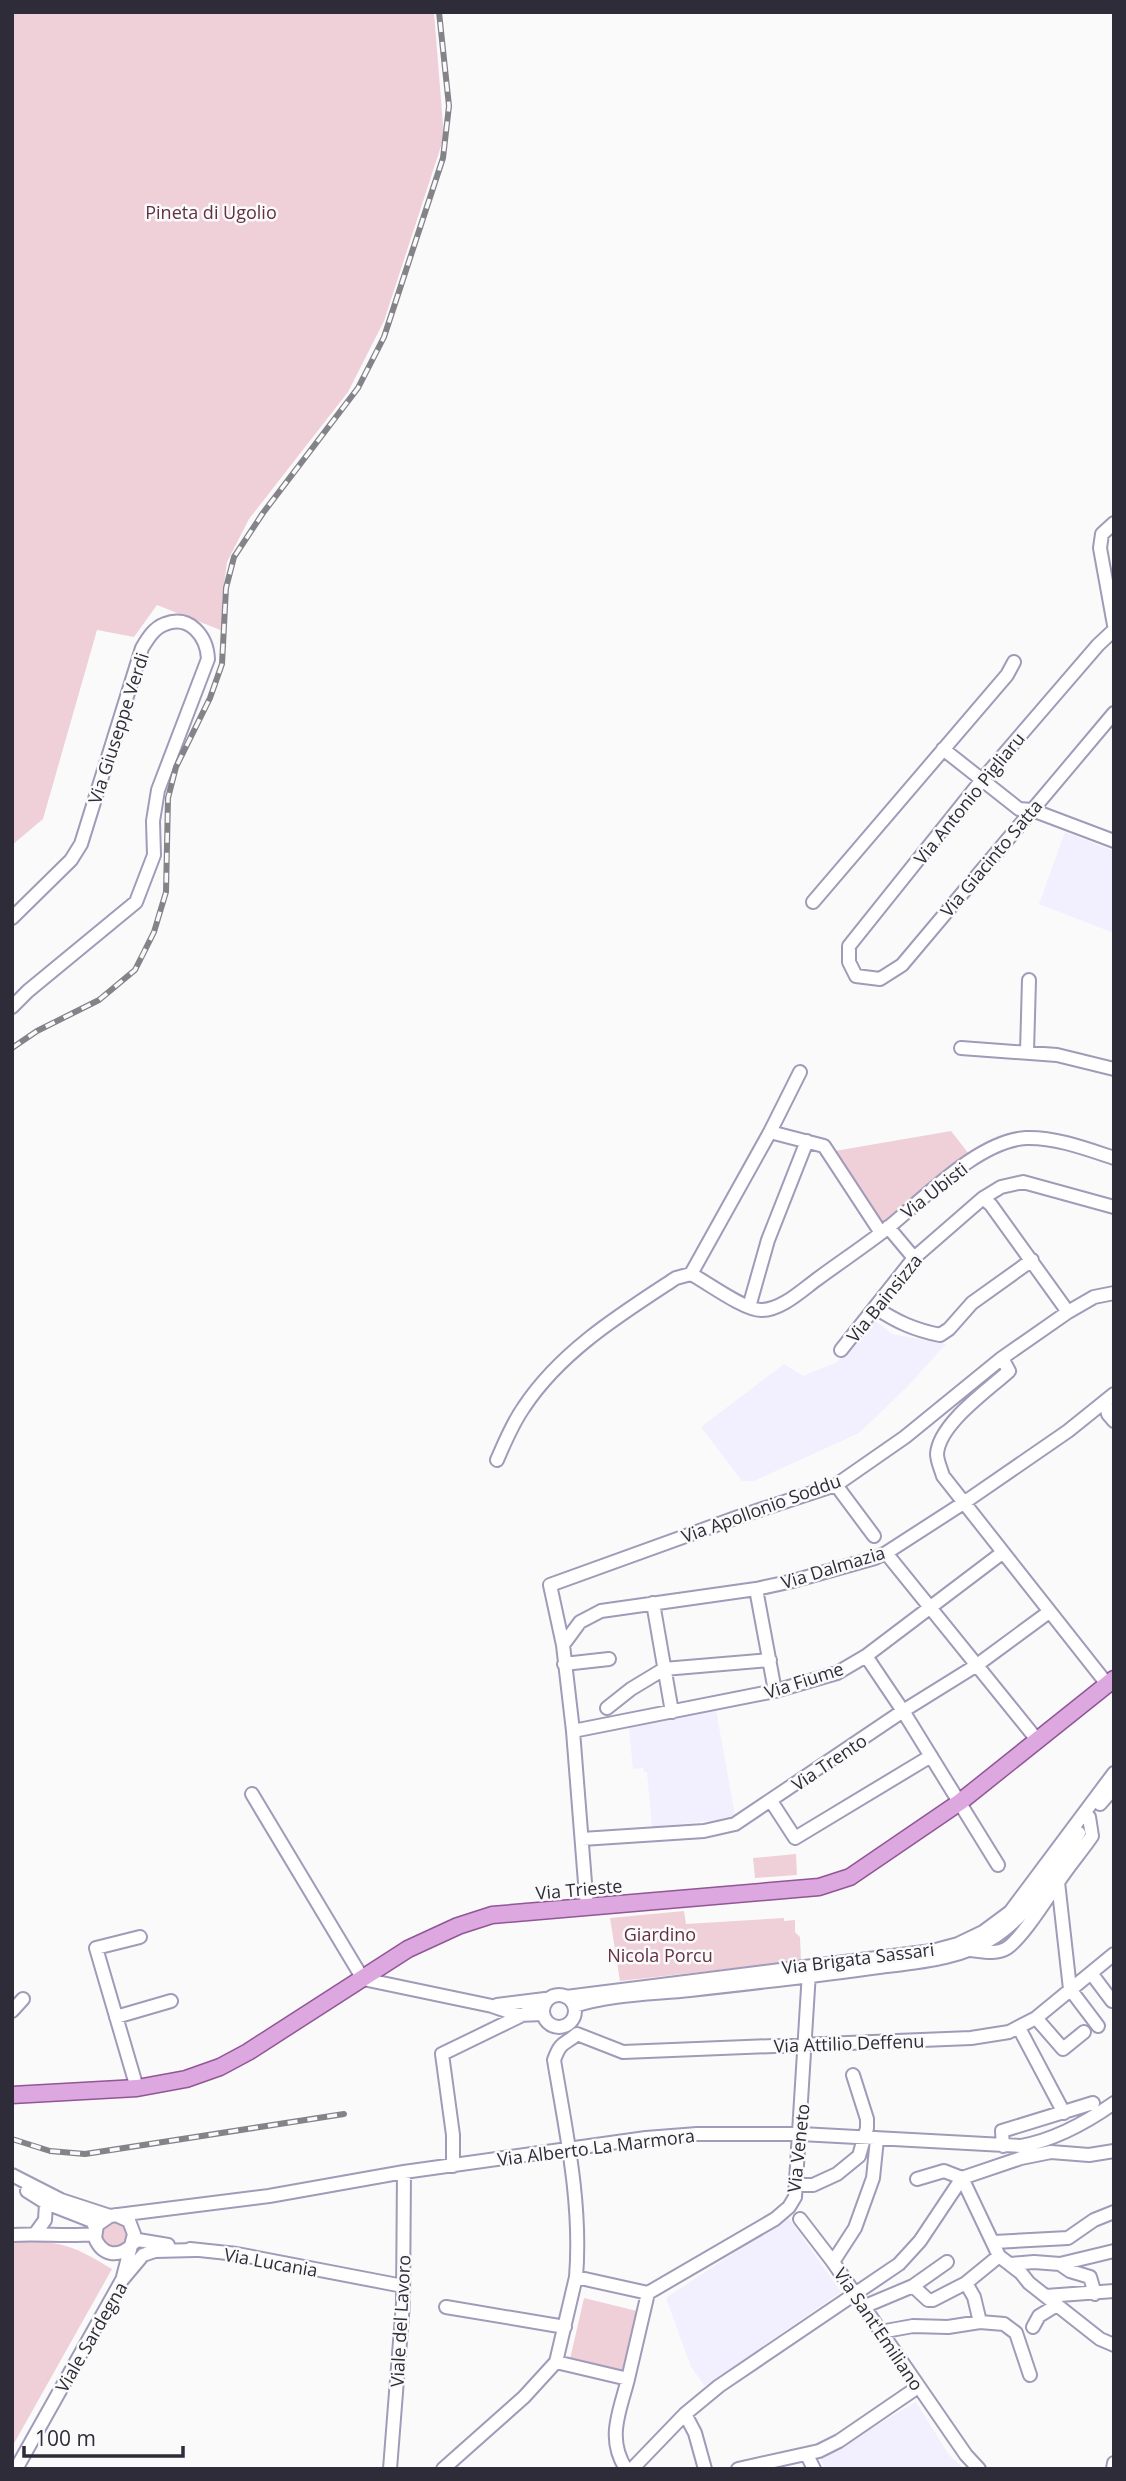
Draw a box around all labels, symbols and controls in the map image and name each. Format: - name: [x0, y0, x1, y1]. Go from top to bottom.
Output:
- park label: Pineta di Ugolio: [145, 200, 277, 224]
- street label: Via Giuseppe Verdi: [82, 649, 154, 807]
- street label: Via Antonio Pigliaru: [908, 727, 1030, 869]
- street label: Via Giacinto Satta: [935, 794, 1047, 922]
- street label: Via Ubisti: [896, 1156, 972, 1224]
- street label: Via Bainsizza: [841, 1249, 927, 1347]
- street label: Via Apollonio Soddu: [678, 1468, 844, 1548]
- street label: Via Dalmazia: [778, 1540, 888, 1594]
- street label: Via Fiume: [761, 1656, 847, 1704]
- street label: Via Trento: [787, 1728, 871, 1796]
- street label: Via Trieste: [535, 1873, 623, 1905]
- park label: Giardino Nicola Porcu: [607, 1922, 713, 1967]
- street label: Via Brigata Sassari: [780, 1937, 936, 1979]
- street label: Via Attilio Deffenu: [773, 2028, 925, 2058]
- street label: Via Veneto: [781, 2102, 815, 2194]
- street label: Via Alberto La Marmora: [496, 2123, 696, 2171]
- street label: Via Lucania: [222, 2242, 320, 2282]
- street label: Viale del Lavoro: [385, 2254, 415, 2388]
- street label: Via Sant'Emiliano: [829, 2263, 929, 2395]
- street label: Viale Sardegna: [50, 2277, 132, 2397]
- scale bar: [24, 2414, 184, 2458]
- text: 100 m: [35, 2424, 96, 2452]

